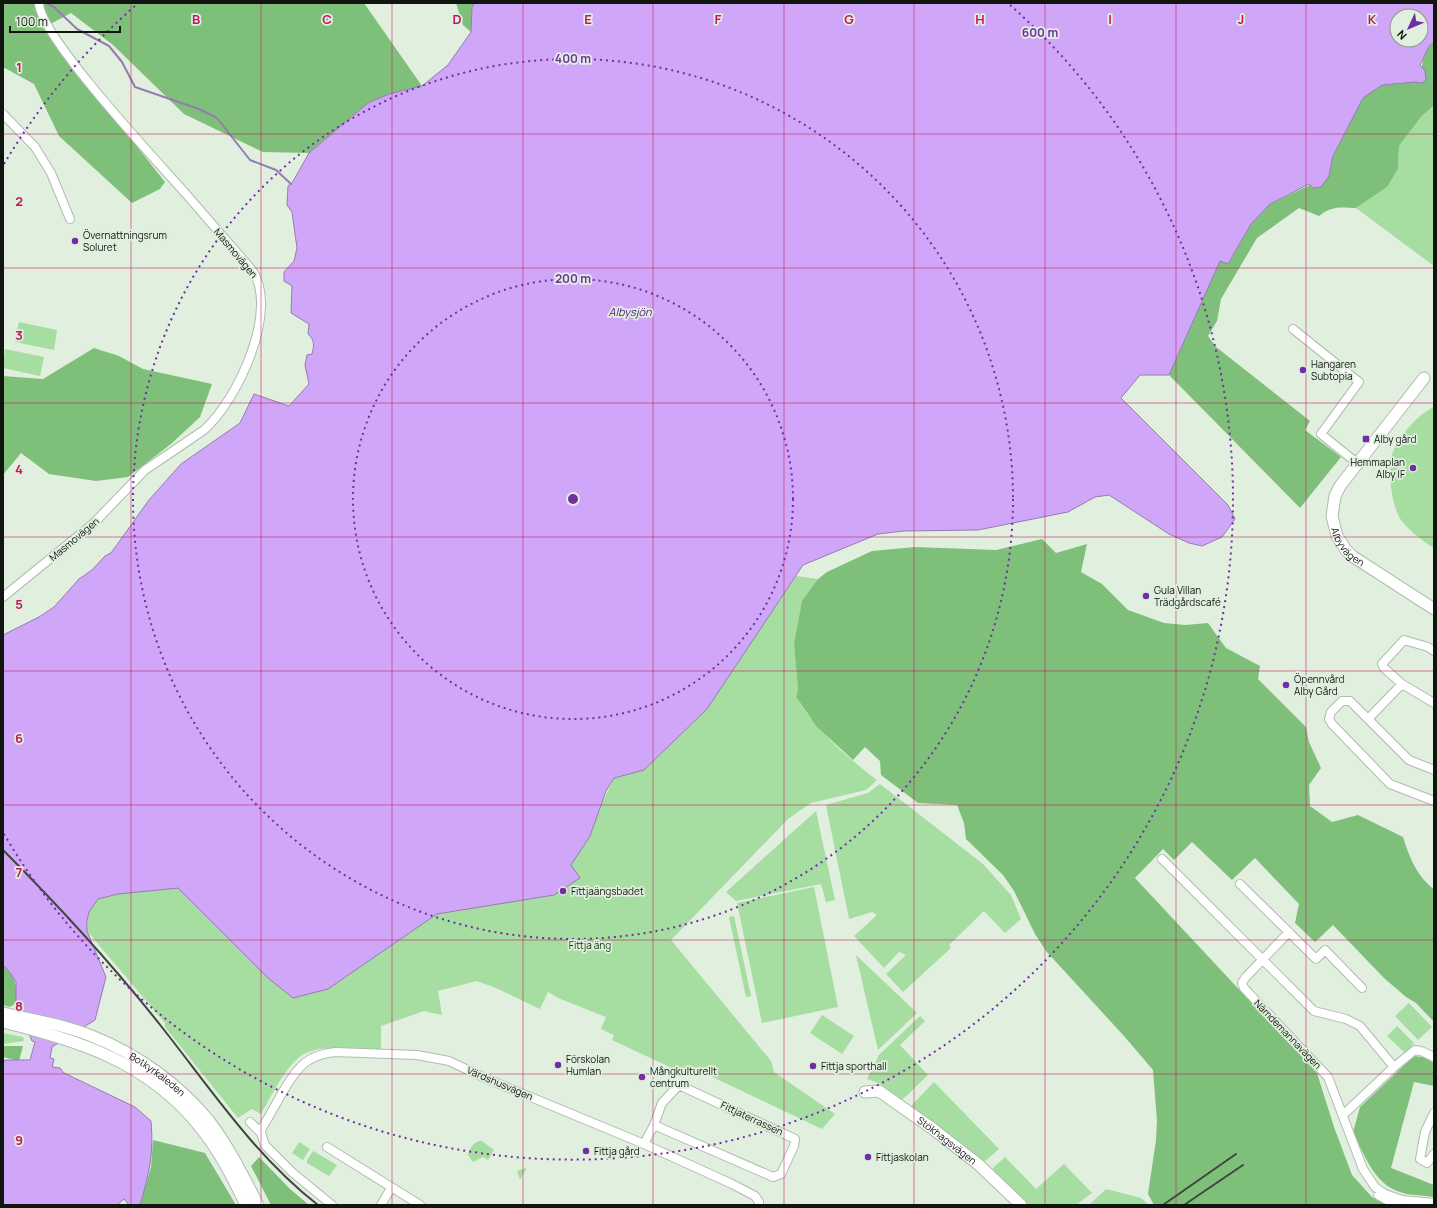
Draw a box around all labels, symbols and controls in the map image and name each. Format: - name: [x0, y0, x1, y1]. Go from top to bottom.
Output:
- scale bar: [10, 8, 120, 34]
- north arrow: [1389, 8, 1429, 48]
- text: B: [192, 10, 200, 28]
- text: C: [322, 10, 332, 28]
- text: D: [452, 10, 462, 28]
- text: E: [584, 10, 592, 28]
- text: F: [715, 10, 722, 28]
- text: G: [844, 10, 854, 28]
- text: H: [975, 10, 985, 28]
- text: I: [1108, 10, 1112, 28]
- text: J: [1238, 10, 1244, 28]
- text: K: [1368, 10, 1377, 28]
- text: 100 m: [16, 13, 48, 30]
- text: 600 m: [1022, 24, 1058, 41]
- text: N: [1393, 27, 1410, 43]
- text: 400 m: [555, 50, 591, 67]
- text: 1: [16, 58, 22, 76]
- text: 2: [15, 192, 23, 210]
- street label: Masmovägen: [211, 225, 261, 281]
- place label: Övernattningsrum Soluret: [83, 228, 167, 254]
- marker: Övernattningsrum Soluret: [70, 236, 80, 246]
- text: 200 m: [555, 270, 591, 287]
- water label: Albysjön: [608, 304, 652, 319]
- text: 3: [15, 326, 23, 344]
- place label: Hangaren Subtopia: [1311, 357, 1356, 383]
- marker: Hangaren Subtopia: [1298, 365, 1308, 375]
- place label: Alby gård: [1374, 432, 1417, 446]
- marker: Alby gård: [1361, 434, 1371, 444]
- place label: Hemmaplan Alby IF: [1350, 455, 1405, 481]
- text: 4: [15, 460, 23, 478]
- marker: Hemmaplan Alby IF: [1408, 463, 1418, 473]
- centre of rings: [566, 492, 580, 506]
- street label: Masmovägen: [46, 514, 102, 564]
- street label: Albyvägen: [1328, 526, 1367, 569]
- place label: Gula Villan Trädgårdscafé: [1154, 583, 1221, 609]
- marker: Gula Villan Trädgårdscafé: [1141, 591, 1151, 601]
- text: 5: [15, 595, 23, 613]
- place label: Öpennvård Alby Gård: [1294, 672, 1345, 698]
- marker: Öpennvård Alby Gård: [1281, 680, 1291, 690]
- text: 6: [15, 729, 23, 747]
- text: 7: [16, 863, 23, 881]
- place label: Fittjaängsbadet: [571, 884, 644, 898]
- marker: Fittjaängsbadet: [558, 886, 568, 896]
- park label: Fittja äng: [569, 938, 611, 952]
- street label: Nämdemannavägen: [1251, 996, 1325, 1072]
- text: 8: [15, 997, 23, 1015]
- street label: Botkyrkaleden: [127, 1049, 188, 1099]
- place label: Förskolan Humlan: [566, 1052, 610, 1078]
- place label: Fittja sporthall: [821, 1059, 887, 1073]
- marker: Förskolan Humlan: [553, 1060, 563, 1070]
- marker: Fittja sporthall: [808, 1061, 818, 1071]
- street label: Värdshusvägen: [465, 1063, 535, 1103]
- place label: Mångkulturellt centrum: [650, 1064, 717, 1090]
- marker: Mångkulturellt centrum: [637, 1072, 647, 1082]
- street label: Fittjaterrassen: [719, 1097, 785, 1139]
- street label: Stökhagsvägen: [914, 1113, 980, 1167]
- text: 9: [15, 1131, 23, 1149]
- place label: Fittja gård: [594, 1144, 640, 1158]
- marker: Fittja gård: [581, 1146, 591, 1156]
- place label: Fittjaskolan: [876, 1150, 929, 1164]
- marker: Fittjaskolan: [863, 1152, 873, 1162]

